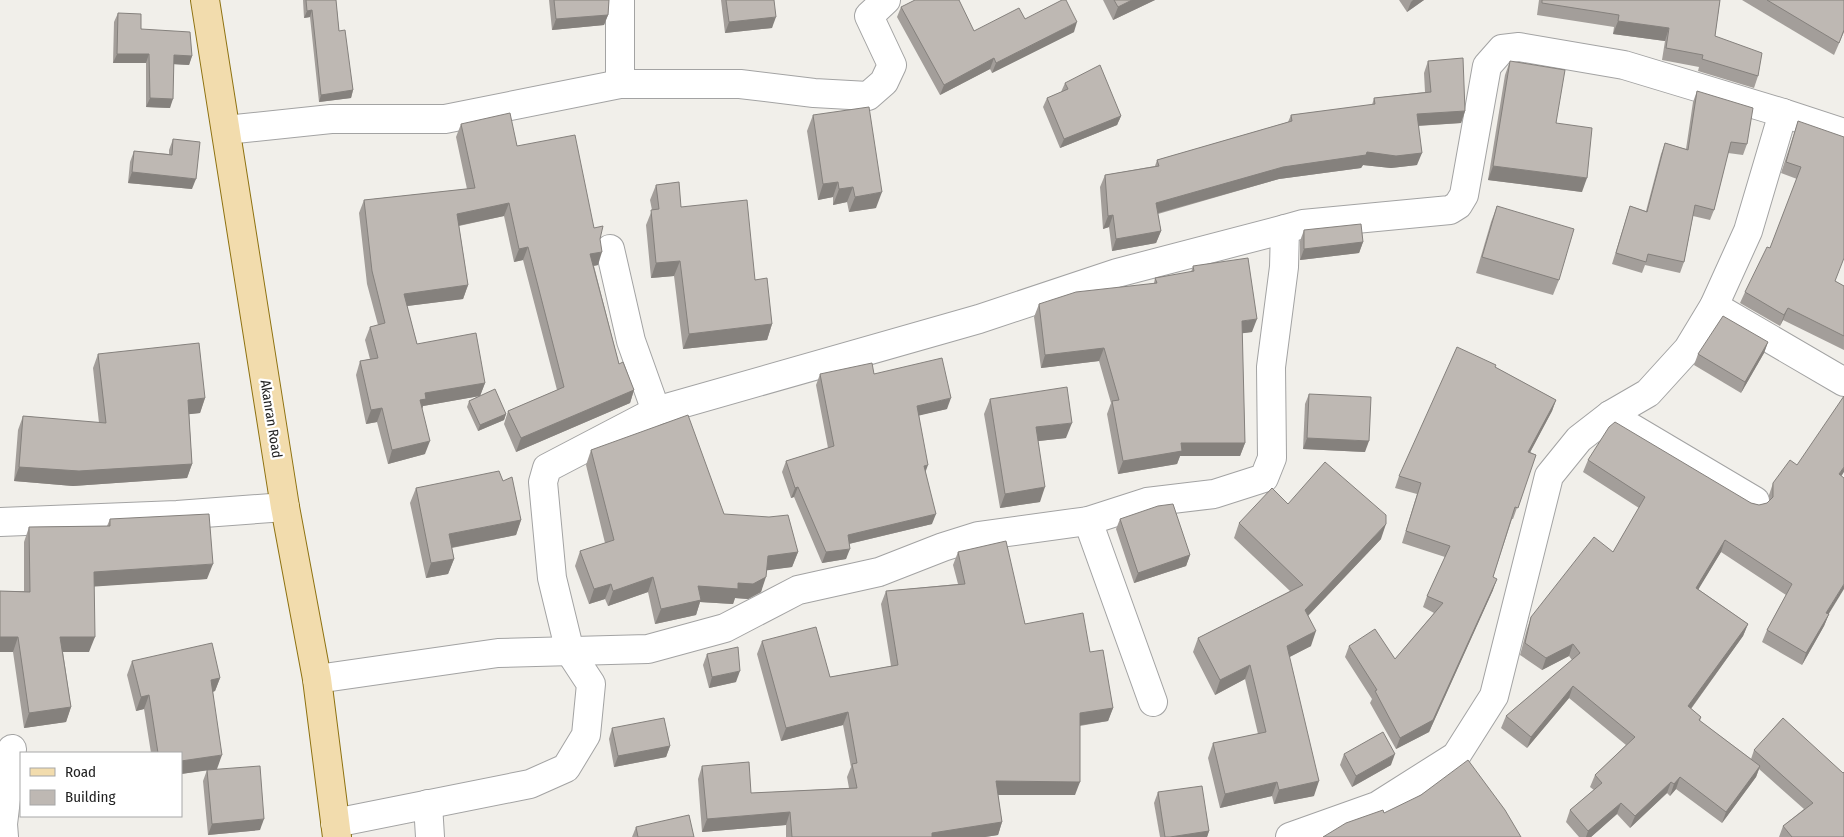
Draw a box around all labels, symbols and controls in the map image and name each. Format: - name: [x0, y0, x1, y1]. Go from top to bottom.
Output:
- street label: Akanran Road: [256, 379, 286, 459]
- legend: [20, 752, 182, 817]
- text: Road: [65, 763, 96, 781]
- text: Building: [65, 788, 116, 806]

